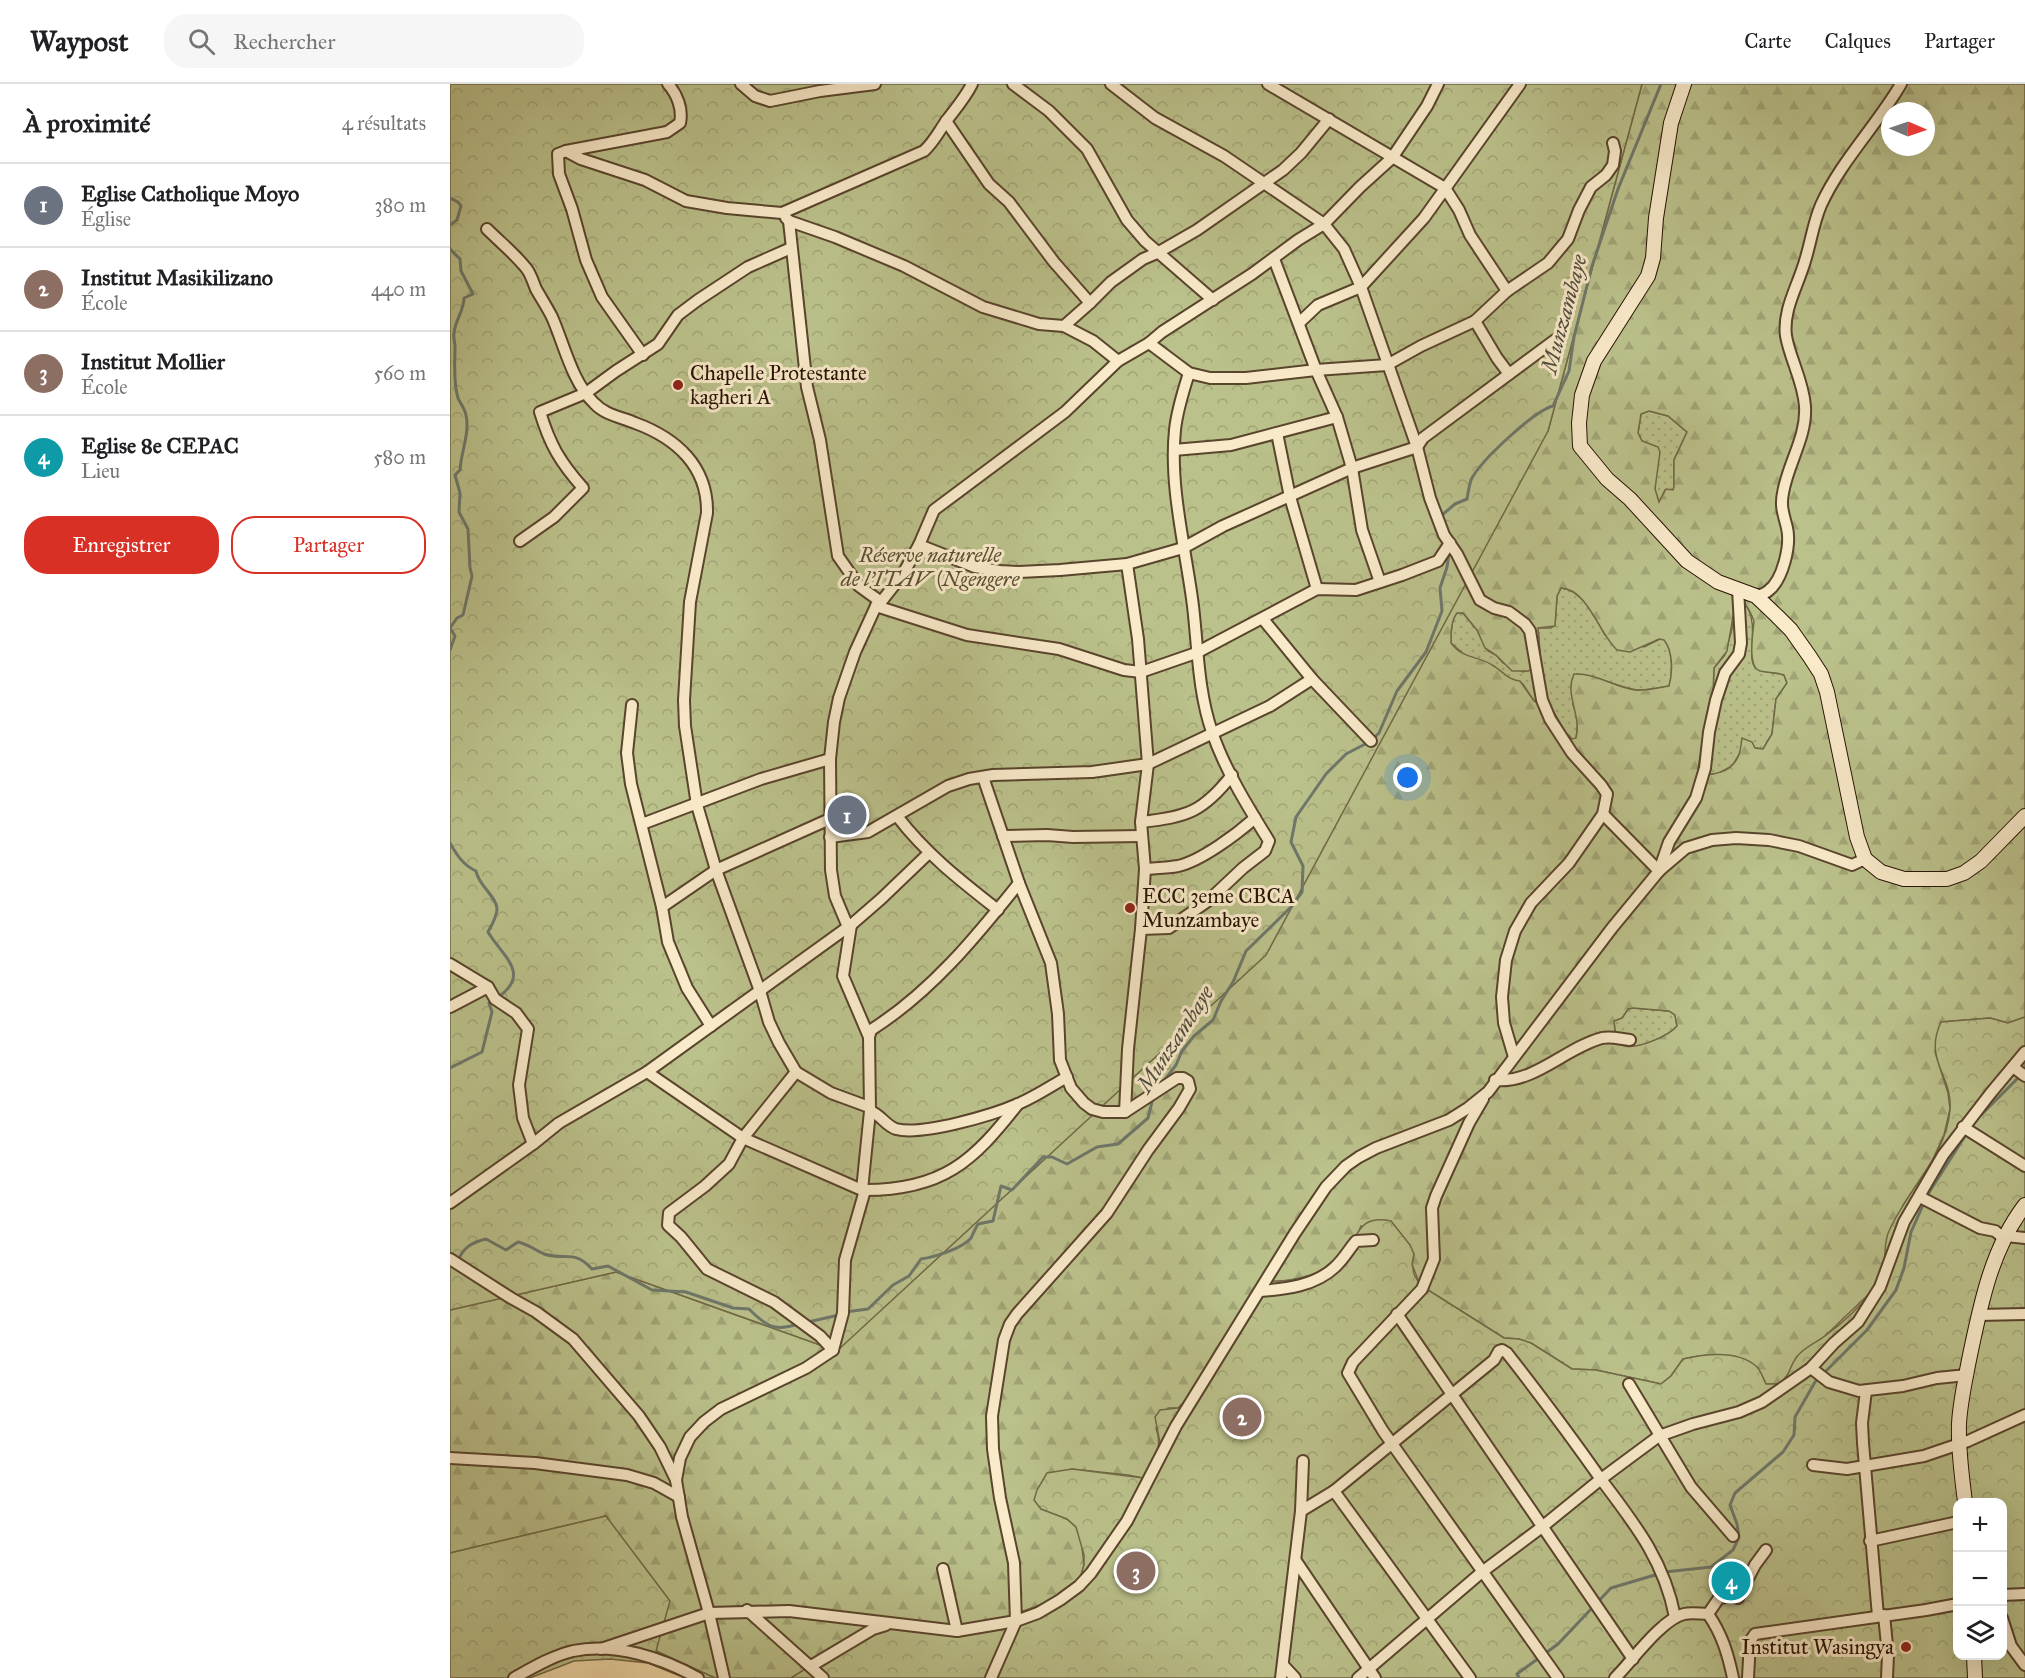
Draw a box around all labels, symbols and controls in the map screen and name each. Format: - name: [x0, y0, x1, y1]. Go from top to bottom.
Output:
- search box: [164, 14, 584, 68]
- text: Waypost: [30, 24, 128, 59]
- icon: search: [185, 25, 218, 58]
- text: Rechercher: [233, 28, 335, 55]
- text: Carte: [1744, 28, 1791, 54]
- text: Calques: [1824, 28, 1891, 54]
- text: Partager: [1924, 28, 1995, 54]
- north arrow: [1881, 102, 1935, 156]
- text: À proximité: [24, 107, 150, 139]
- text: 4 résultats: [342, 111, 426, 135]
- text: Eglise Catholique Moyo: [81, 180, 299, 207]
- text: 1: [40, 193, 47, 217]
- text: 380 m: [375, 193, 426, 217]
- text: Église: [81, 207, 131, 231]
- water label: Munzambaye: [1535, 251, 1593, 378]
- text: Institut Masikilizano: [81, 264, 273, 291]
- text: 2: [39, 277, 48, 301]
- text: 440 m: [371, 277, 426, 301]
- text: École: [81, 291, 128, 315]
- text: Institut Mollier: [81, 348, 225, 375]
- place label: Chapelle Protestante kagheri A: [690, 360, 867, 410]
- text: 3: [40, 361, 48, 385]
- text: 560 m: [374, 361, 426, 385]
- text: École: [81, 375, 128, 399]
- marker: Chapelle Protestante kagheri A: [671, 378, 685, 392]
- text: Eglise 8e CEPAC: [81, 432, 239, 459]
- text: 4: [38, 445, 49, 469]
- text: 580 m: [373, 445, 426, 469]
- text: Lieu: [81, 459, 120, 483]
- button: Enregistrer: [24, 516, 219, 574]
- button: Partager: [231, 516, 426, 574]
- park label: Réserve naturelle de l'ITAV (Ngengere: [840, 542, 1020, 592]
- your location: [1393, 763, 1422, 792]
- pin: 1: [828, 792, 866, 838]
- place label: ECC 3eme CBCA Munzambaye: [1142, 883, 1295, 933]
- marker: ECC 3eme CBCA Munzambaye: [1123, 901, 1137, 915]
- water label: Munzambaye: [1130, 980, 1220, 1099]
- pin: 2: [1222, 1394, 1262, 1440]
- map controls: [1953, 1498, 2007, 1660]
- button: +: [1953, 1498, 2007, 1552]
- pin: 3: [1116, 1548, 1156, 1594]
- button: −: [1953, 1552, 2007, 1606]
- pin: 4: [1712, 1558, 1750, 1604]
- button: layers: [1953, 1606, 2007, 1660]
- place label: Institut Wasingya: [1741, 1634, 1894, 1660]
- marker: Institut Wasingya: [1899, 1640, 1913, 1654]

